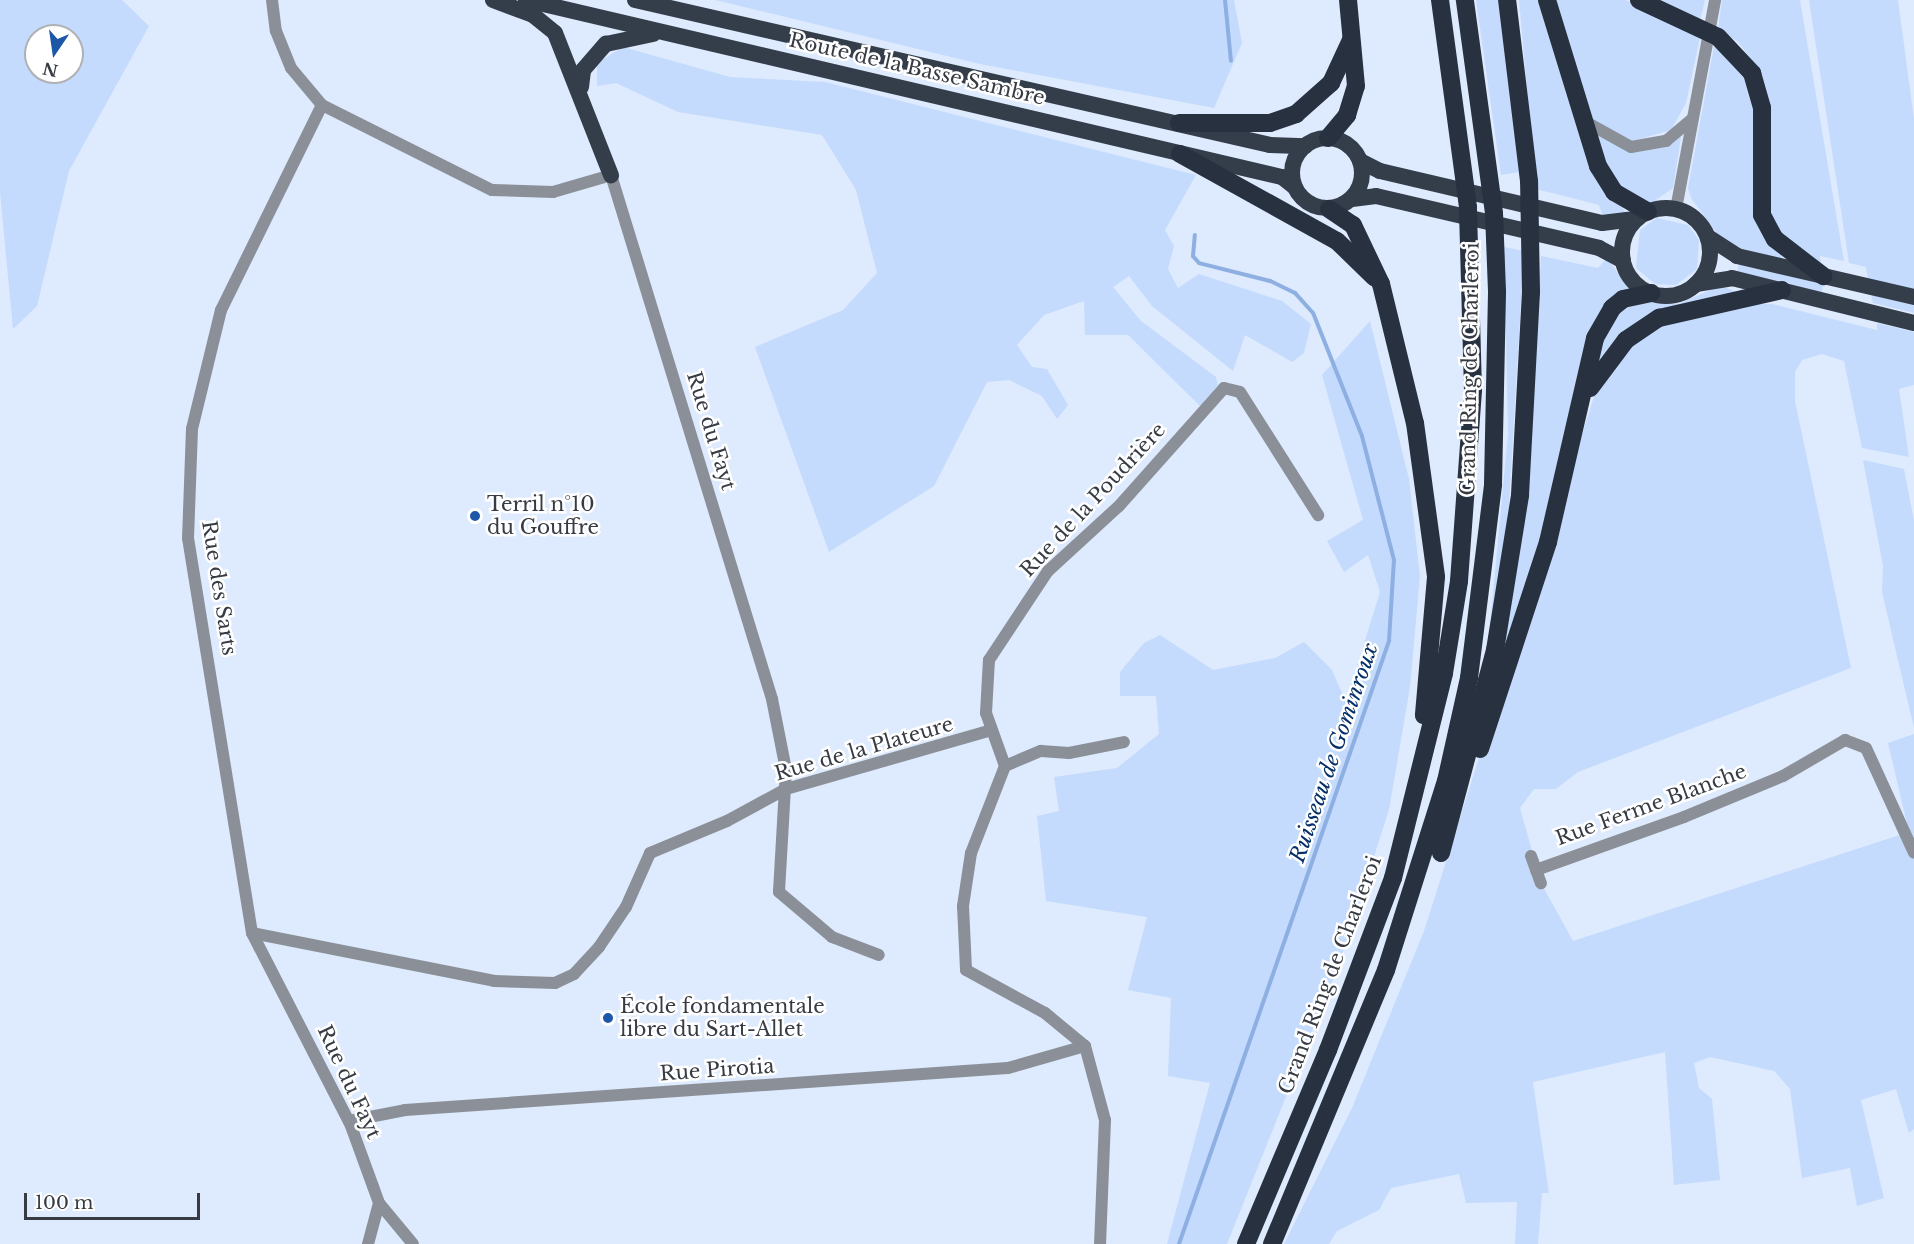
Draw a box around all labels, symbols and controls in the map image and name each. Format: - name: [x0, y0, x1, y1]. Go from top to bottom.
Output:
- north arrow: [24, 24, 84, 84]
- street label: Route de la Basse Sambre: [787, 28, 1047, 110]
- text: N: [41, 58, 60, 81]
- street label: Grand Ring de Charleroi: [1456, 242, 1484, 496]
- street label: Rue du Fayt: [682, 369, 740, 493]
- street label: Rue de la Poudrière: [1015, 418, 1171, 582]
- place label: Terril n°10 du Gouffre: [487, 492, 599, 539]
- marker: Terril n°10 du Gouffre: [468, 509, 482, 523]
- street label: Rue des Sarts: [196, 519, 242, 657]
- water label: Ruisseau de Gominroux: [1285, 640, 1383, 866]
- street label: Rue de la Plateure: [772, 712, 956, 786]
- street label: Rue Ferme Blanche: [1552, 759, 1750, 851]
- street label: Grand Ring de Charleroi: [1273, 852, 1387, 1098]
- place label: École fondamentale libre du Sart-Allet: [620, 994, 825, 1041]
- marker: École fondamentale libre du Sart-Allet: [601, 1011, 615, 1025]
- street label: Rue du Fayt: [312, 1021, 386, 1143]
- street label: Rue Pirotia: [659, 1054, 775, 1086]
- scale bar: [27, 1181, 202, 1219]
- text: 100 m: [35, 1192, 93, 1214]

